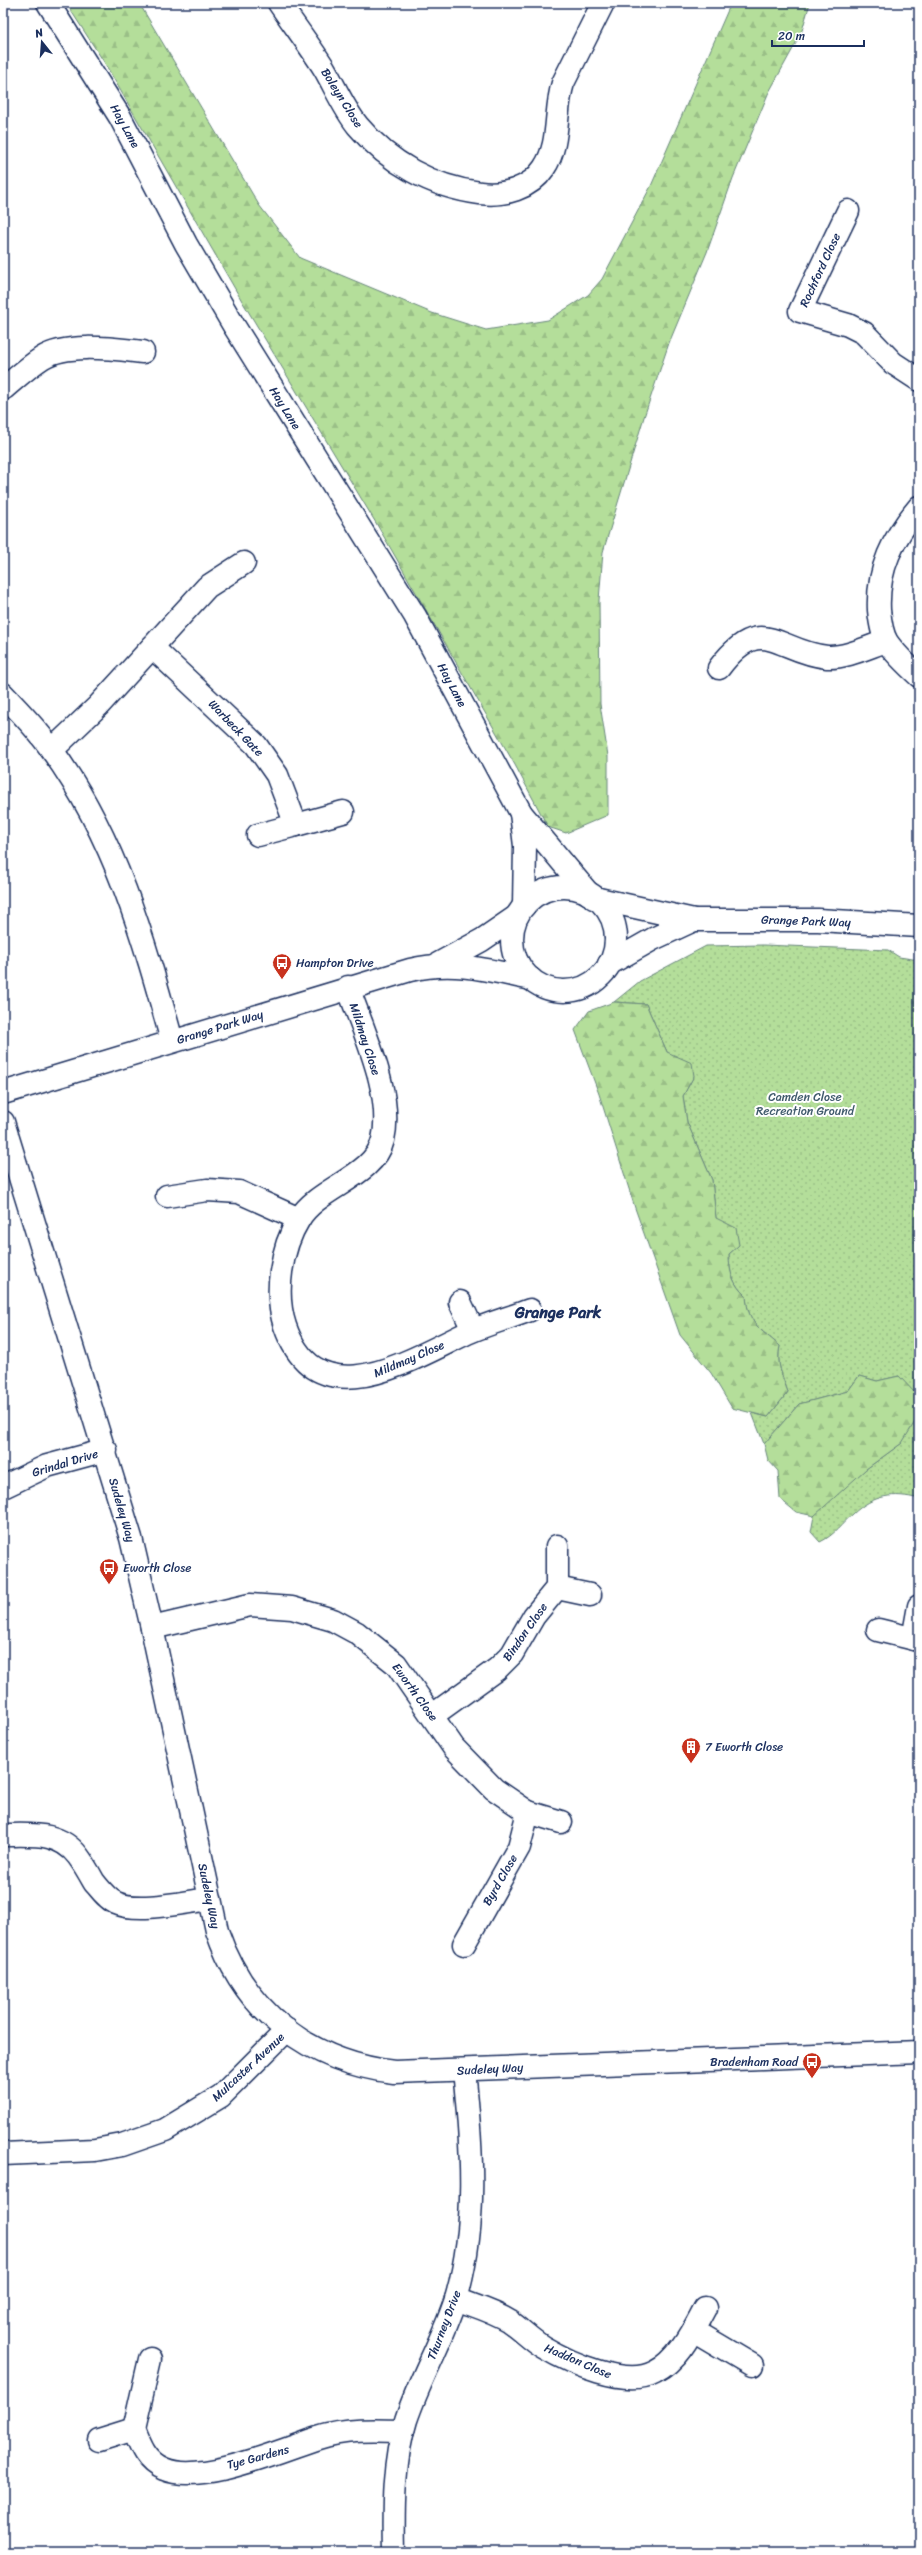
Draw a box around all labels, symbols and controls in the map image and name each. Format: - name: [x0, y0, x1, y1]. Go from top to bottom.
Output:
- north arrow: [22, 22, 62, 62]
- scale bar: [772, 22, 864, 48]
- text: N: [32, 23, 46, 43]
- text: 20 m: [778, 25, 805, 47]
- street label: Boleyn Close: [315, 63, 369, 133]
- street label: Hay Lane: [104, 100, 146, 152]
- street label: Rochford Close: [793, 229, 847, 311]
- street label: Hay Lane: [263, 382, 307, 434]
- street label: Hay Lane: [431, 659, 473, 711]
- street label: Warbeck Gate: [203, 694, 269, 762]
- street label: Grange Park Way: [761, 908, 852, 934]
- bus stop icon: Hampton Drive: [271, 952, 293, 980]
- place label: Hampton Drive: [296, 952, 374, 974]
- street label: Mildmay Close: [343, 1000, 387, 1078]
- street label: Grange Park Way: [174, 1003, 267, 1051]
- park label: Camden Close Recreation Ground: [756, 1086, 856, 1122]
- district label: Grange Park: [514, 1298, 602, 1327]
- street label: Mildmay Close: [370, 1334, 448, 1384]
- street label: Grindal Drive: [29, 1443, 101, 1483]
- street label: Sudeley Way: [102, 1475, 142, 1546]
- bus stop icon: Eworth Close: [98, 1557, 120, 1585]
- place label: Eworth Close: [123, 1557, 191, 1579]
- street label: Bindon Close: [497, 1598, 553, 1666]
- street label: Eworth Close: [386, 1658, 444, 1726]
- building icon: 7 Eworth Close: [680, 1736, 702, 1764]
- place label: 7 Eworth Close: [705, 1736, 783, 1758]
- street label: Byrd Close: [476, 1850, 524, 1910]
- street label: Sudeley Way: [191, 1861, 227, 1932]
- street label: Mulcaster Avenue: [206, 2027, 290, 2107]
- place label: Bradenham Road: [710, 2051, 799, 2073]
- bus stop icon: Bradenham Road: [801, 2051, 823, 2079]
- street label: Sudeley Way: [456, 2056, 525, 2082]
- street label: Thurney Drive: [421, 2287, 467, 2363]
- street label: Haddon Close: [541, 2337, 615, 2385]
- street label: Tye Gardens: [224, 2438, 292, 2476]

